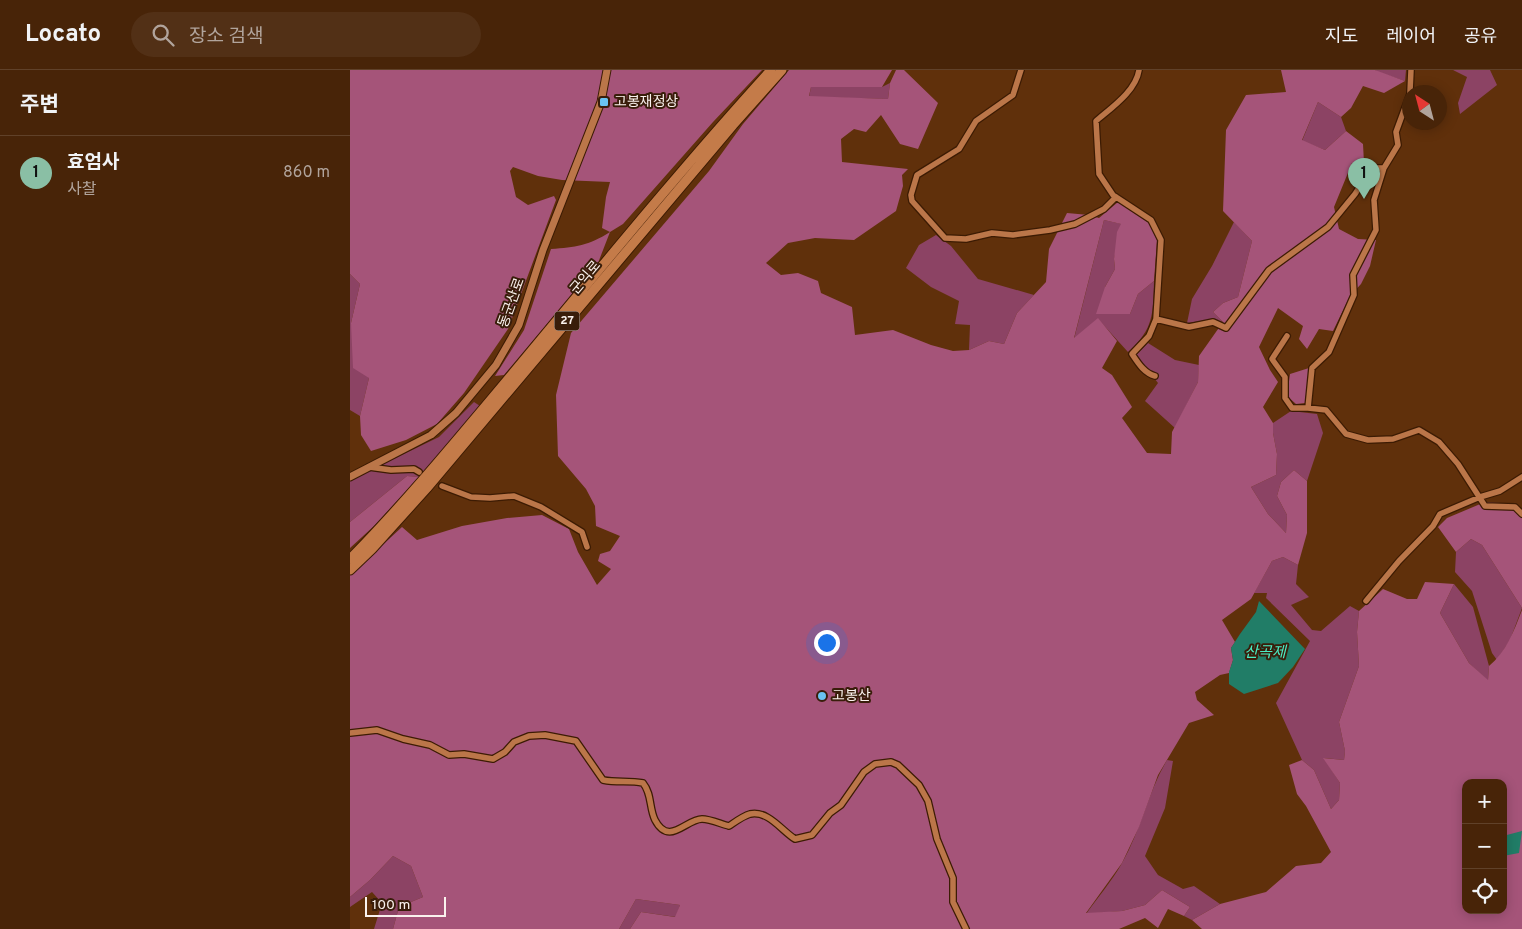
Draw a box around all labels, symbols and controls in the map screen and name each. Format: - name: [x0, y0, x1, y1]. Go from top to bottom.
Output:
- search box: [131, 12, 481, 57]
- text: Locato: [25, 20, 101, 50]
- icon: search: [149, 21, 177, 49]
- text: 장소 검색: [189, 25, 263, 49]
- text: 지도: [1325, 26, 1358, 49]
- text: 레이어: [1386, 26, 1436, 49]
- text: 공유: [1464, 26, 1497, 49]
- north arrow: [1402, 85, 1447, 130]
- text: 주변: [20, 92, 59, 119]
- place label: 고봉재정상: [614, 94, 679, 111]
- marker: 고봉재정상: [598, 96, 610, 108]
- text: 효엄사: [67, 151, 119, 175]
- pin: 1: [1348, 158, 1380, 199]
- text: 1: [33, 163, 39, 183]
- text: 860 m: [283, 163, 330, 183]
- text: 사찰: [67, 180, 96, 200]
- street label: 군익로: [567, 258, 605, 298]
- street label: 동군산로: [495, 276, 529, 330]
- road number: 27: [554, 312, 580, 330]
- your location: [814, 630, 840, 656]
- water label: 산곡제: [1244, 644, 1288, 663]
- place label: 고봉산: [832, 688, 871, 705]
- marker: 고봉산: [816, 690, 828, 702]
- map controls: [1462, 779, 1507, 914]
- button: +: [1462, 779, 1507, 824]
- button: −: [1462, 824, 1507, 869]
- button: locate: [1462, 869, 1507, 914]
- scale bar: [365, 894, 446, 917]
- text: 100 m: [372, 897, 410, 914]

